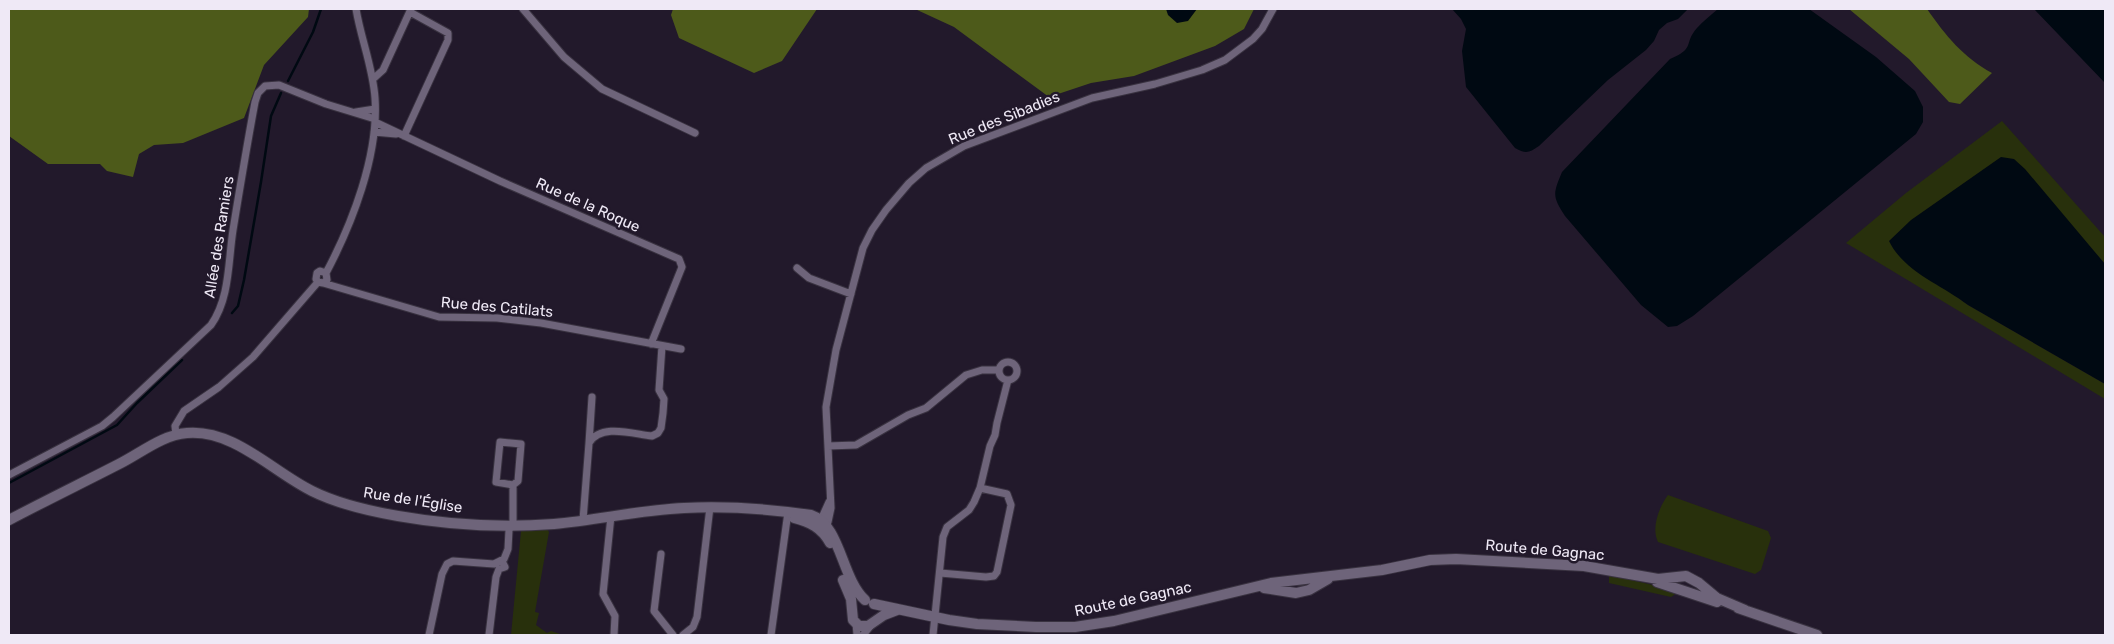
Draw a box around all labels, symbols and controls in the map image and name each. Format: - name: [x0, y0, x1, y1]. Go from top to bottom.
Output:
- street label: Rue des Sibadies: [946, 87, 1063, 149]
- street label: Allée des Ramiers: [200, 174, 238, 299]
- street label: Rue de la Roque: [533, 174, 643, 236]
- street label: Rue des Catilats: [440, 293, 554, 321]
- street label: Rue de l'Église: [362, 483, 464, 517]
- street label: Route de Gagnac: [1485, 536, 1605, 564]
- street label: Route de Gagnac: [1073, 578, 1193, 620]

